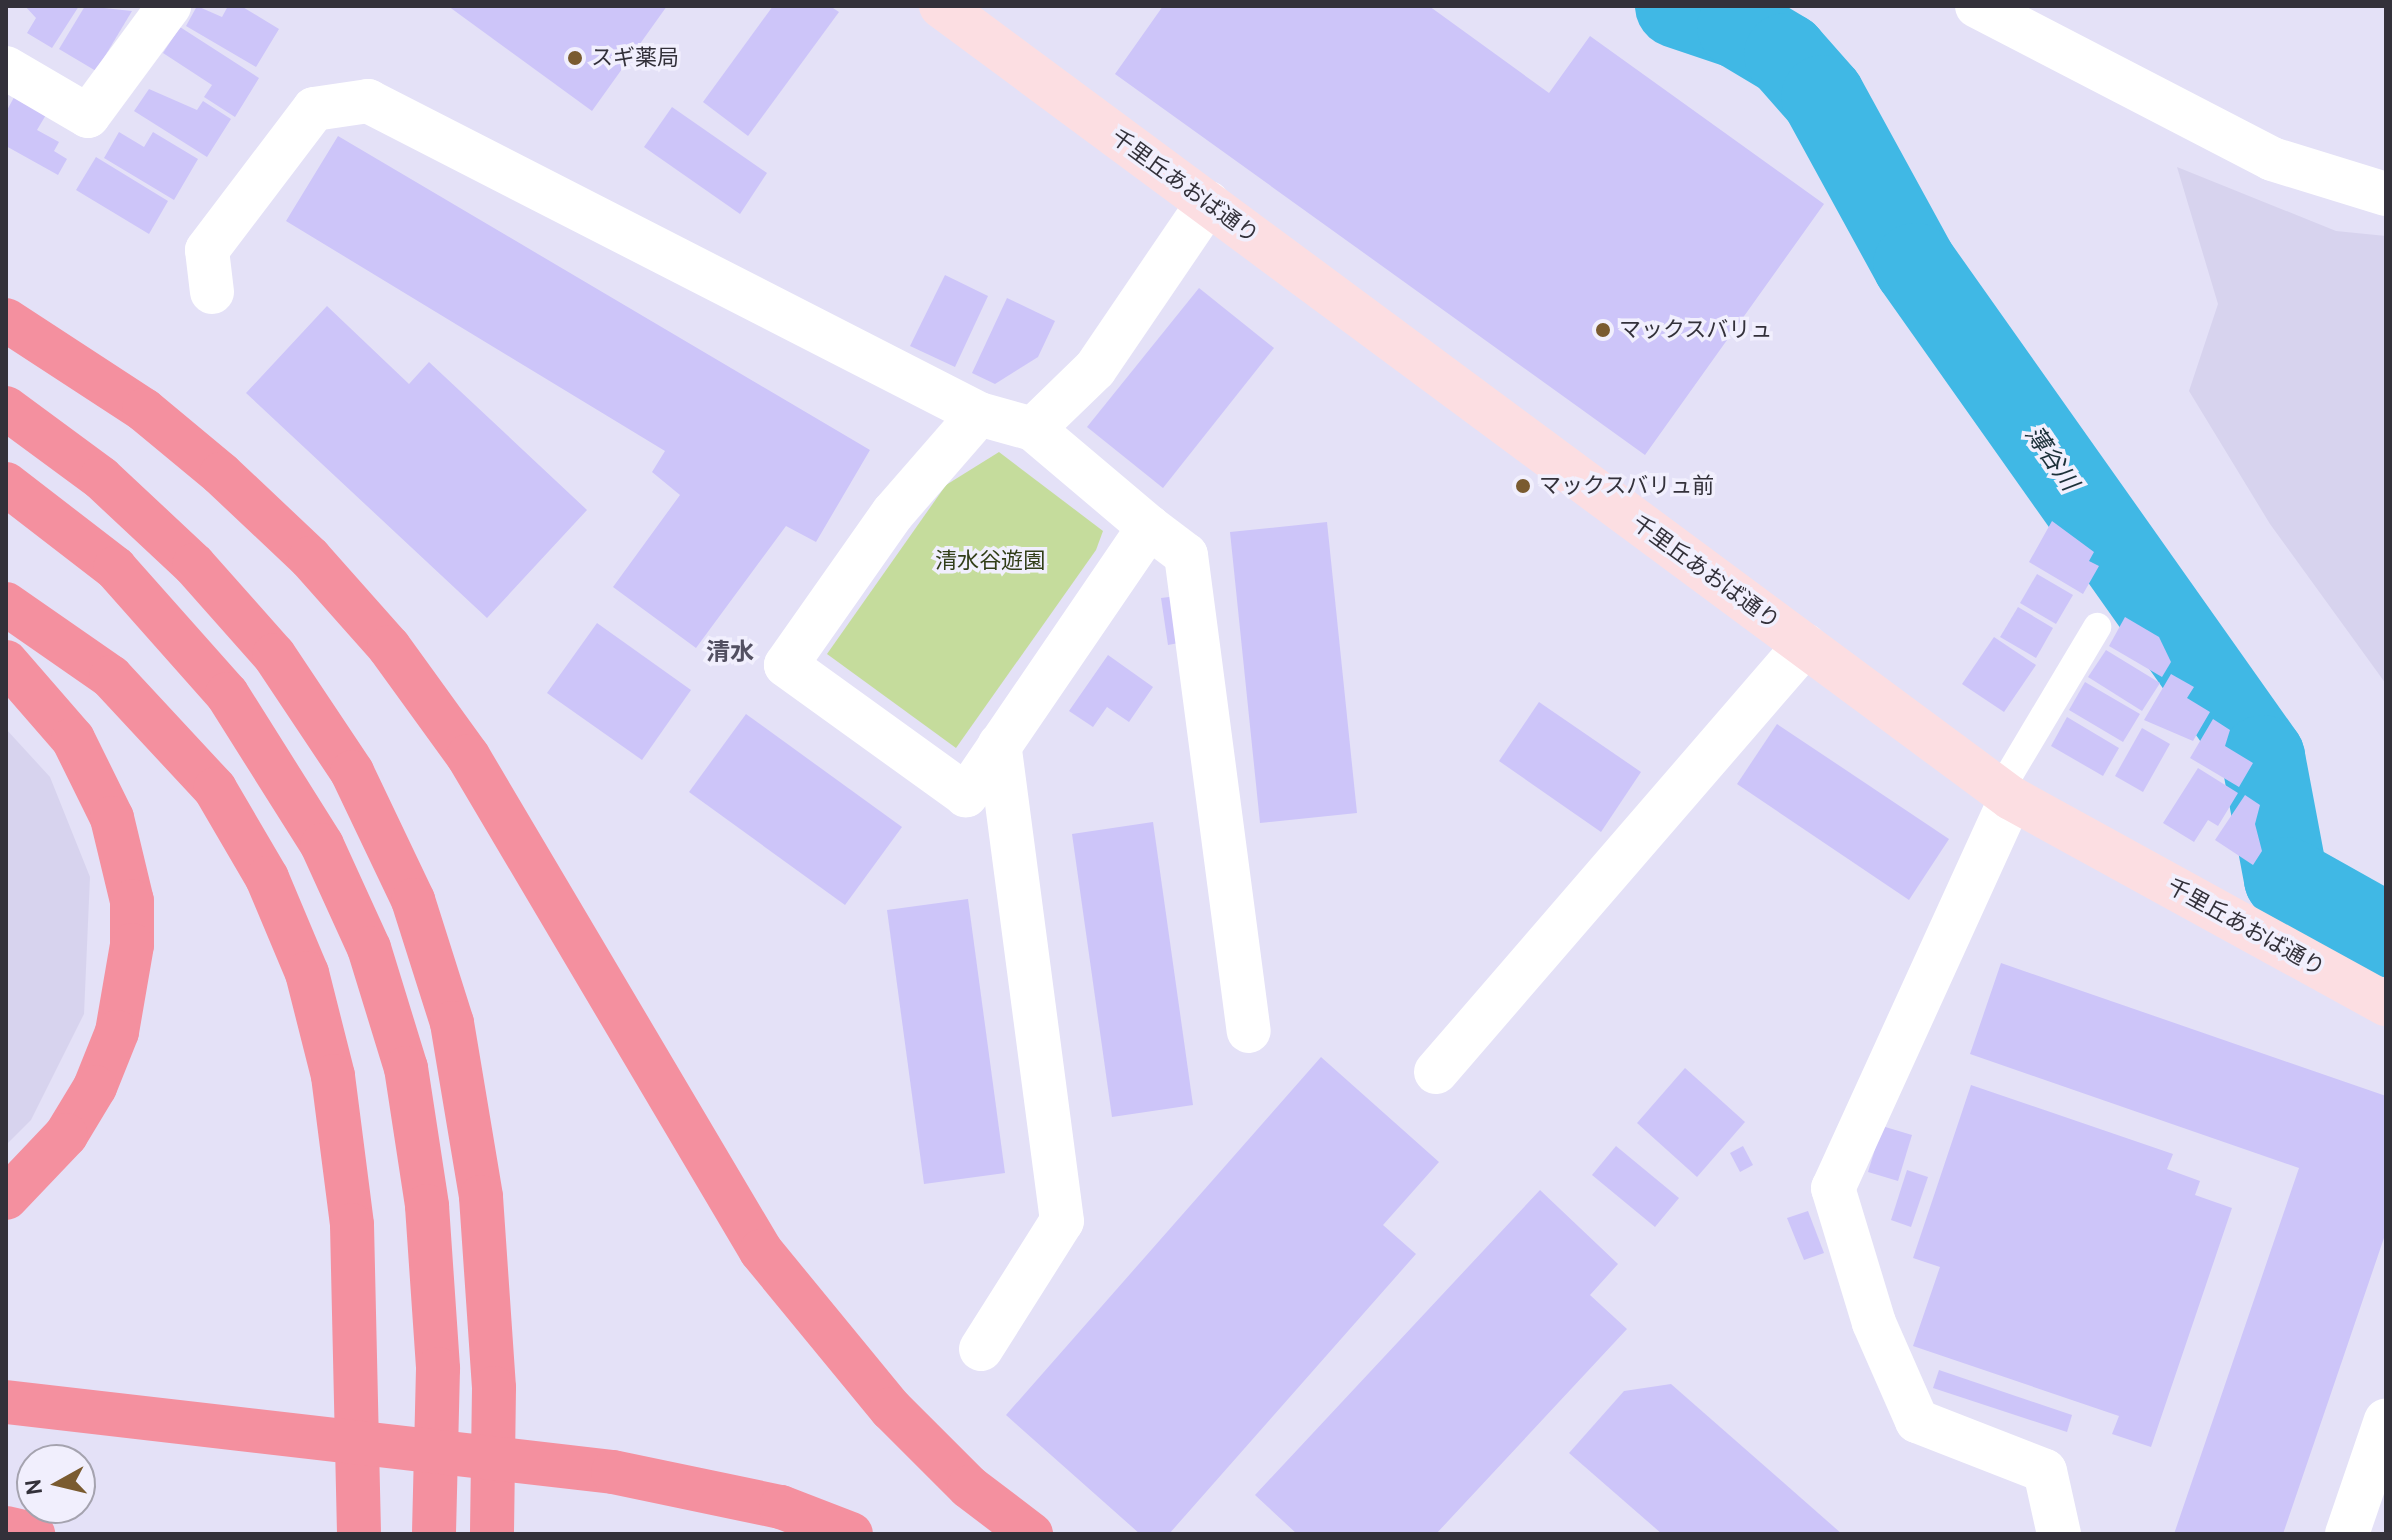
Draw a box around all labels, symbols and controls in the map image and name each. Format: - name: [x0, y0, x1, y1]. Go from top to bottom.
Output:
- place label: スギ薬局: [591, 45, 679, 71]
- marker: スギ薬局: [566, 49, 584, 67]
- street label: 千里丘あおば通り: [1106, 124, 1264, 248]
- place label: マックスバリュ: [1619, 317, 1773, 343]
- marker: マックスバリュ: [1594, 321, 1612, 339]
- water label: 薄谷川: [2020, 420, 2084, 496]
- place label: マックスバリュ前: [1539, 473, 1715, 499]
- marker: マックスバリュ前: [1514, 477, 1532, 495]
- street label: 千里丘あおば通り: [1627, 510, 1785, 634]
- park label: 清水谷遊園: [935, 548, 1045, 574]
- district label: 清水: [706, 638, 754, 666]
- street label: 千里丘あおば通り: [2163, 873, 2329, 981]
- north arrow: [16, 1444, 96, 1524]
- text: N: [19, 1478, 48, 1497]

